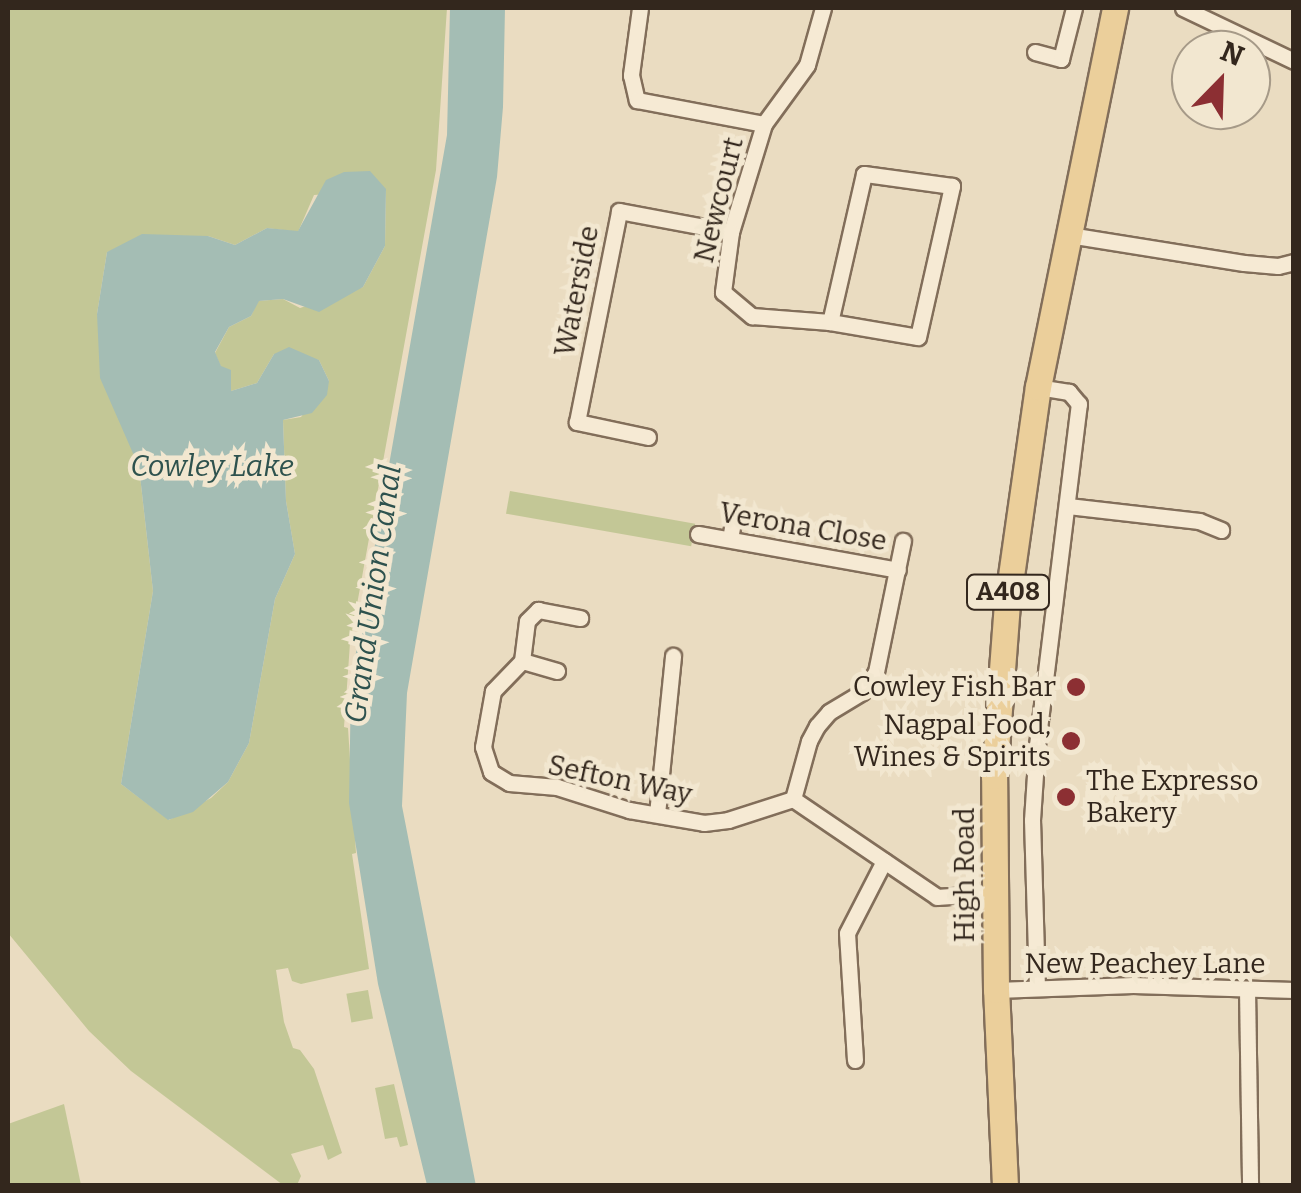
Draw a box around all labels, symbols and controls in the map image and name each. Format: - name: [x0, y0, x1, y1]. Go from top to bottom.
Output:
- north arrow: [1171, 30, 1271, 130]
- text: N: [1216, 34, 1249, 73]
- street label: Newcourt: [687, 134, 751, 266]
- street label: Waterside: [548, 223, 606, 359]
- water label: Cowley Lake: [130, 448, 294, 484]
- water label: Grand Union Canal: [337, 463, 409, 725]
- street label: Verona Close: [717, 496, 889, 558]
- road number: A408: [966, 572, 1050, 612]
- place label: Cowley Fish Bar: [853, 670, 1056, 704]
- marker: Cowley Fish Bar: [1065, 676, 1087, 698]
- place label: Nagpal Food, Wines & Spirits: [854, 708, 1051, 774]
- marker: Nagpal Food, Wines & Spirits: [1060, 730, 1082, 752]
- street label: Sefton Way: [545, 748, 695, 812]
- place label: The Expresso Bakery: [1086, 764, 1259, 830]
- marker: The Expresso Bakery: [1055, 786, 1077, 808]
- street label: High Road: [948, 808, 982, 942]
- street label: New Peachey Lane: [1024, 947, 1266, 981]

